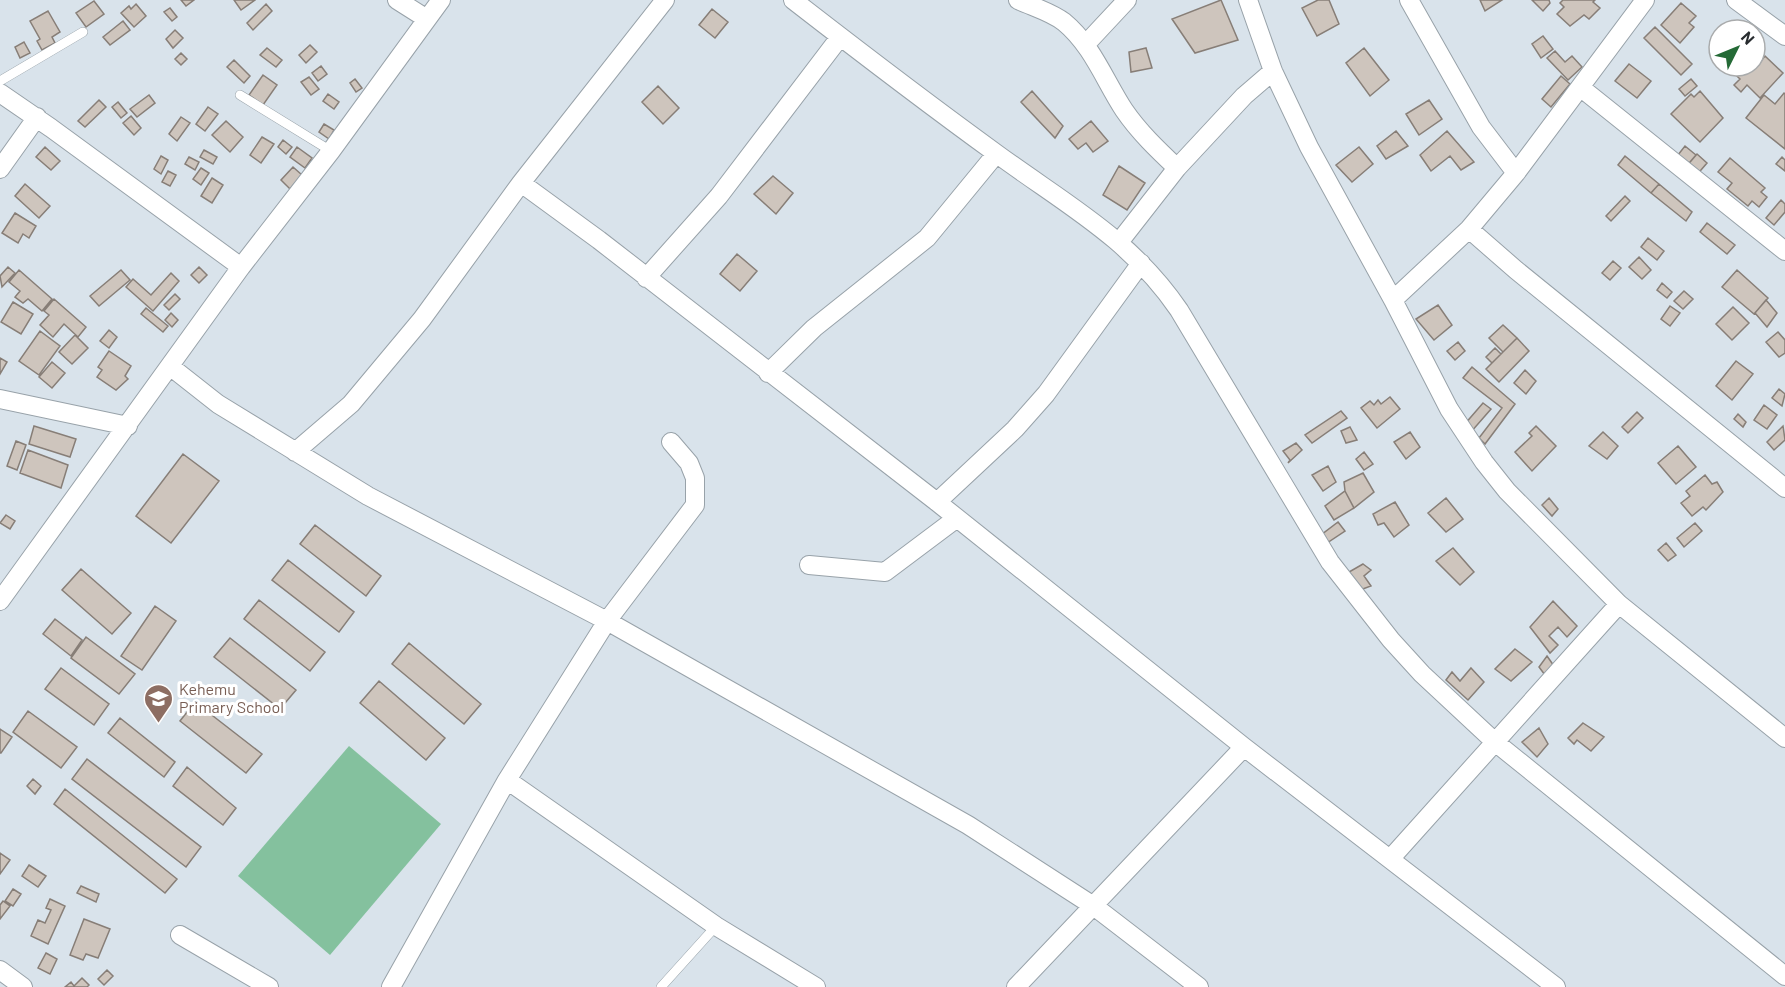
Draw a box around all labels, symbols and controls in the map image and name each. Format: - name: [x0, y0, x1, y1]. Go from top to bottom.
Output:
- north arrow: [1707, 18, 1767, 78]
- text: N: [1738, 27, 1759, 48]
- place label: Kehemu Primary School: [179, 679, 284, 716]
- school or university icon: Kehemu Primary School: [142, 682, 174, 724]

